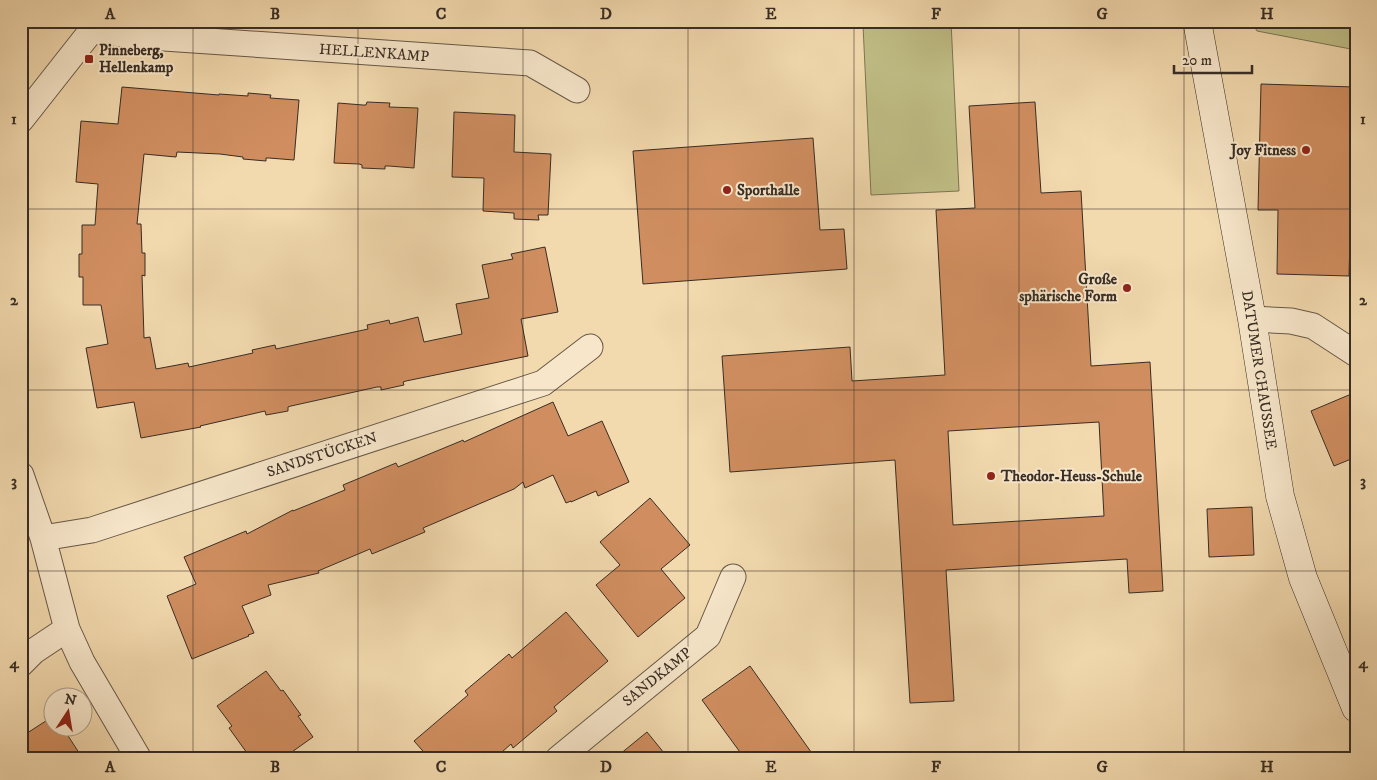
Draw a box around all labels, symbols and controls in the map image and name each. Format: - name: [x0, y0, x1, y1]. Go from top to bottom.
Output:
- text: A: [104, 4, 116, 24]
- text: B: [270, 4, 280, 24]
- text: C: [436, 4, 446, 24]
- text: D: [600, 4, 612, 24]
- text: E: [765, 4, 777, 24]
- text: F: [931, 4, 941, 24]
- text: G: [1096, 4, 1108, 24]
- text: H: [1260, 4, 1274, 24]
- street label: HELLENKAMP: [318, 40, 430, 66]
- place label: Pinneberg, Hellenkamp: [99, 41, 174, 77]
- scale bar: [1174, 42, 1252, 74]
- text: 20 m: [1182, 51, 1212, 70]
- marker: Pinneberg, Hellenkamp: [83, 53, 95, 65]
- text: 1: [11, 109, 17, 129]
- text: 1: [1360, 109, 1366, 129]
- place label: Joy Fitness: [1229, 141, 1296, 160]
- marker: Joy Fitness: [1300, 144, 1312, 156]
- place label: Sporthalle: [737, 181, 800, 200]
- marker: Sporthalle: [721, 184, 733, 196]
- place label: Große sphärische Form: [1019, 270, 1118, 306]
- marker: Große sphärische Form: [1121, 282, 1133, 294]
- street label: DATUMER CHAUSSEE: [1237, 289, 1281, 451]
- text: 2: [10, 290, 19, 310]
- text: 2: [1359, 290, 1368, 310]
- street label: SANDSTÜCKEN: [264, 428, 380, 482]
- place label: Theodor-Heuss-Schule: [1000, 467, 1143, 486]
- marker: Theodor-Heuss-Schule: [985, 470, 997, 482]
- text: 3: [11, 471, 17, 491]
- text: 3: [1360, 471, 1366, 491]
- street label: SANDKAMP: [619, 643, 696, 711]
- text: 4: [8, 653, 19, 673]
- text: 4: [1357, 653, 1368, 673]
- north arrow: [42, 688, 92, 738]
- text: N: [63, 690, 78, 710]
- text: A: [104, 757, 116, 777]
- text: B: [270, 757, 280, 777]
- text: C: [436, 757, 446, 777]
- text: D: [600, 757, 612, 777]
- text: E: [765, 757, 777, 777]
- text: F: [931, 757, 941, 777]
- text: G: [1096, 757, 1108, 777]
- text: H: [1260, 757, 1274, 777]

